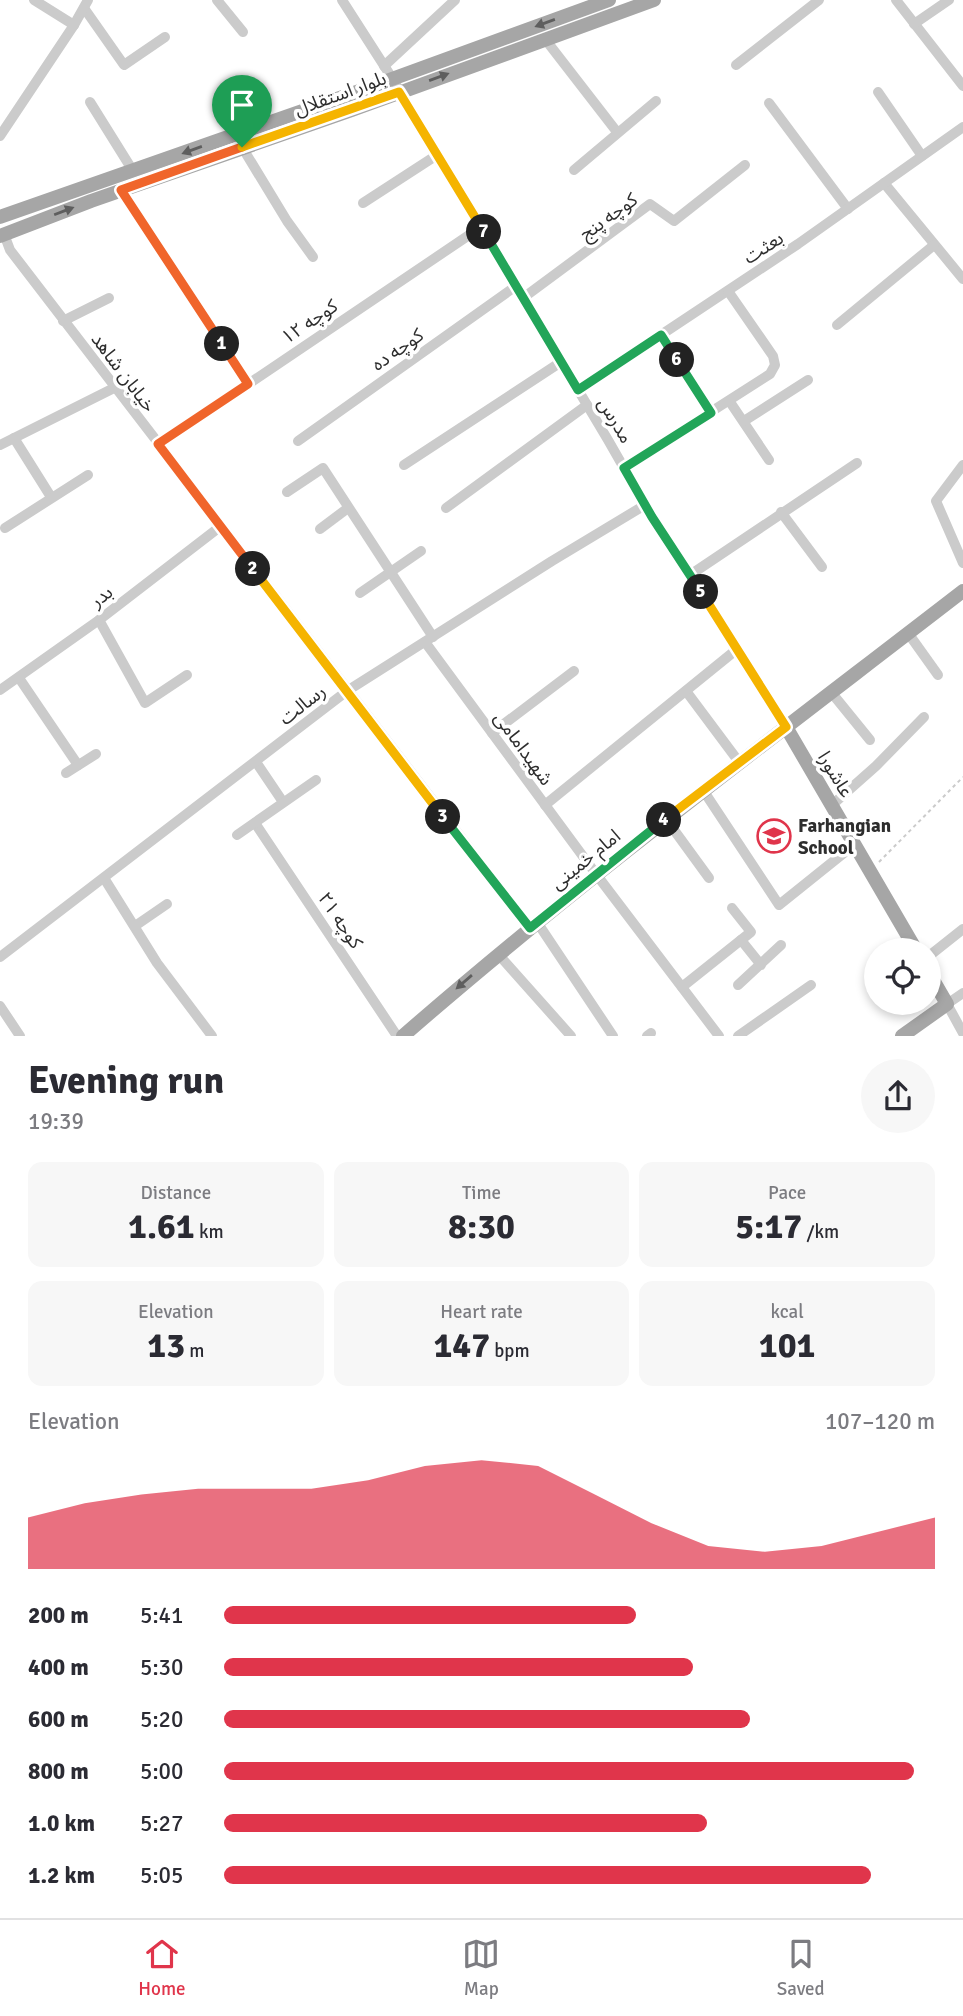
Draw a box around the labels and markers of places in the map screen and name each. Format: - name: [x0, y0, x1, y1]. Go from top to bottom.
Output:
- pin: [212, 75, 272, 147]
- pin: 7: [466, 215, 502, 250]
- pin: 1: [204, 326, 240, 362]
- pin: 6: [660, 342, 694, 378]
- pin: 2: [236, 552, 270, 586]
- pin: 5: [684, 574, 718, 610]
- pin: 3: [426, 800, 460, 834]
- pin: 4: [646, 802, 682, 838]
- place label: Farhangian School: [798, 814, 891, 860]
- school or university icon: Farhangian School: [755, 817, 793, 855]

